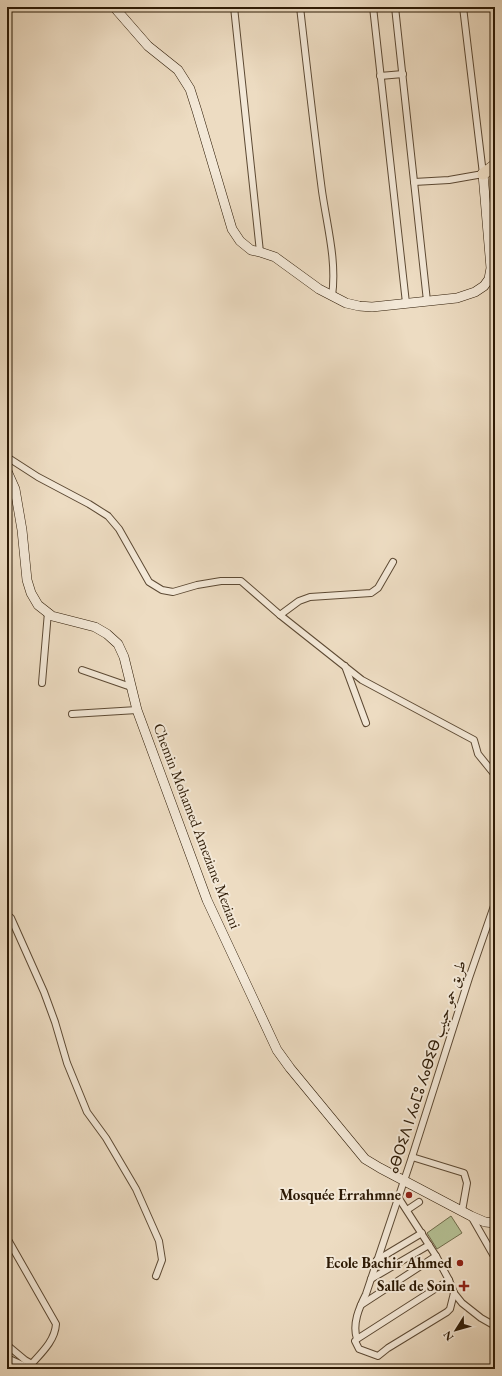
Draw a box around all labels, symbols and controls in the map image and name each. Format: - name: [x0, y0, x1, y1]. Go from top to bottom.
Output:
- street label: Chemin Mohamed Ameziane Meziani: [149, 720, 246, 932]
- street label: ⴰⴱⵔⵉⴷ ⵏ ⵃⴰⵎⵓ ⵃⴰⴱⵉⴱ طريق حمو حبيب: [383, 958, 471, 1176]
- place label: Mosquée Errahmne: [279, 1185, 401, 1204]
- marker: Mosquée Errahmne: [404, 1190, 414, 1200]
- place label: Ecole Bachir Ahmed: [326, 1253, 453, 1272]
- marker: Ecole Bachir Ahmed: [455, 1258, 465, 1268]
- place label: Salle de Soin: [377, 1276, 456, 1295]
- marker: Salle de Soin: [458, 1280, 470, 1292]
- north arrow: [436, 1310, 476, 1350]
- text: N: [440, 1328, 456, 1344]

